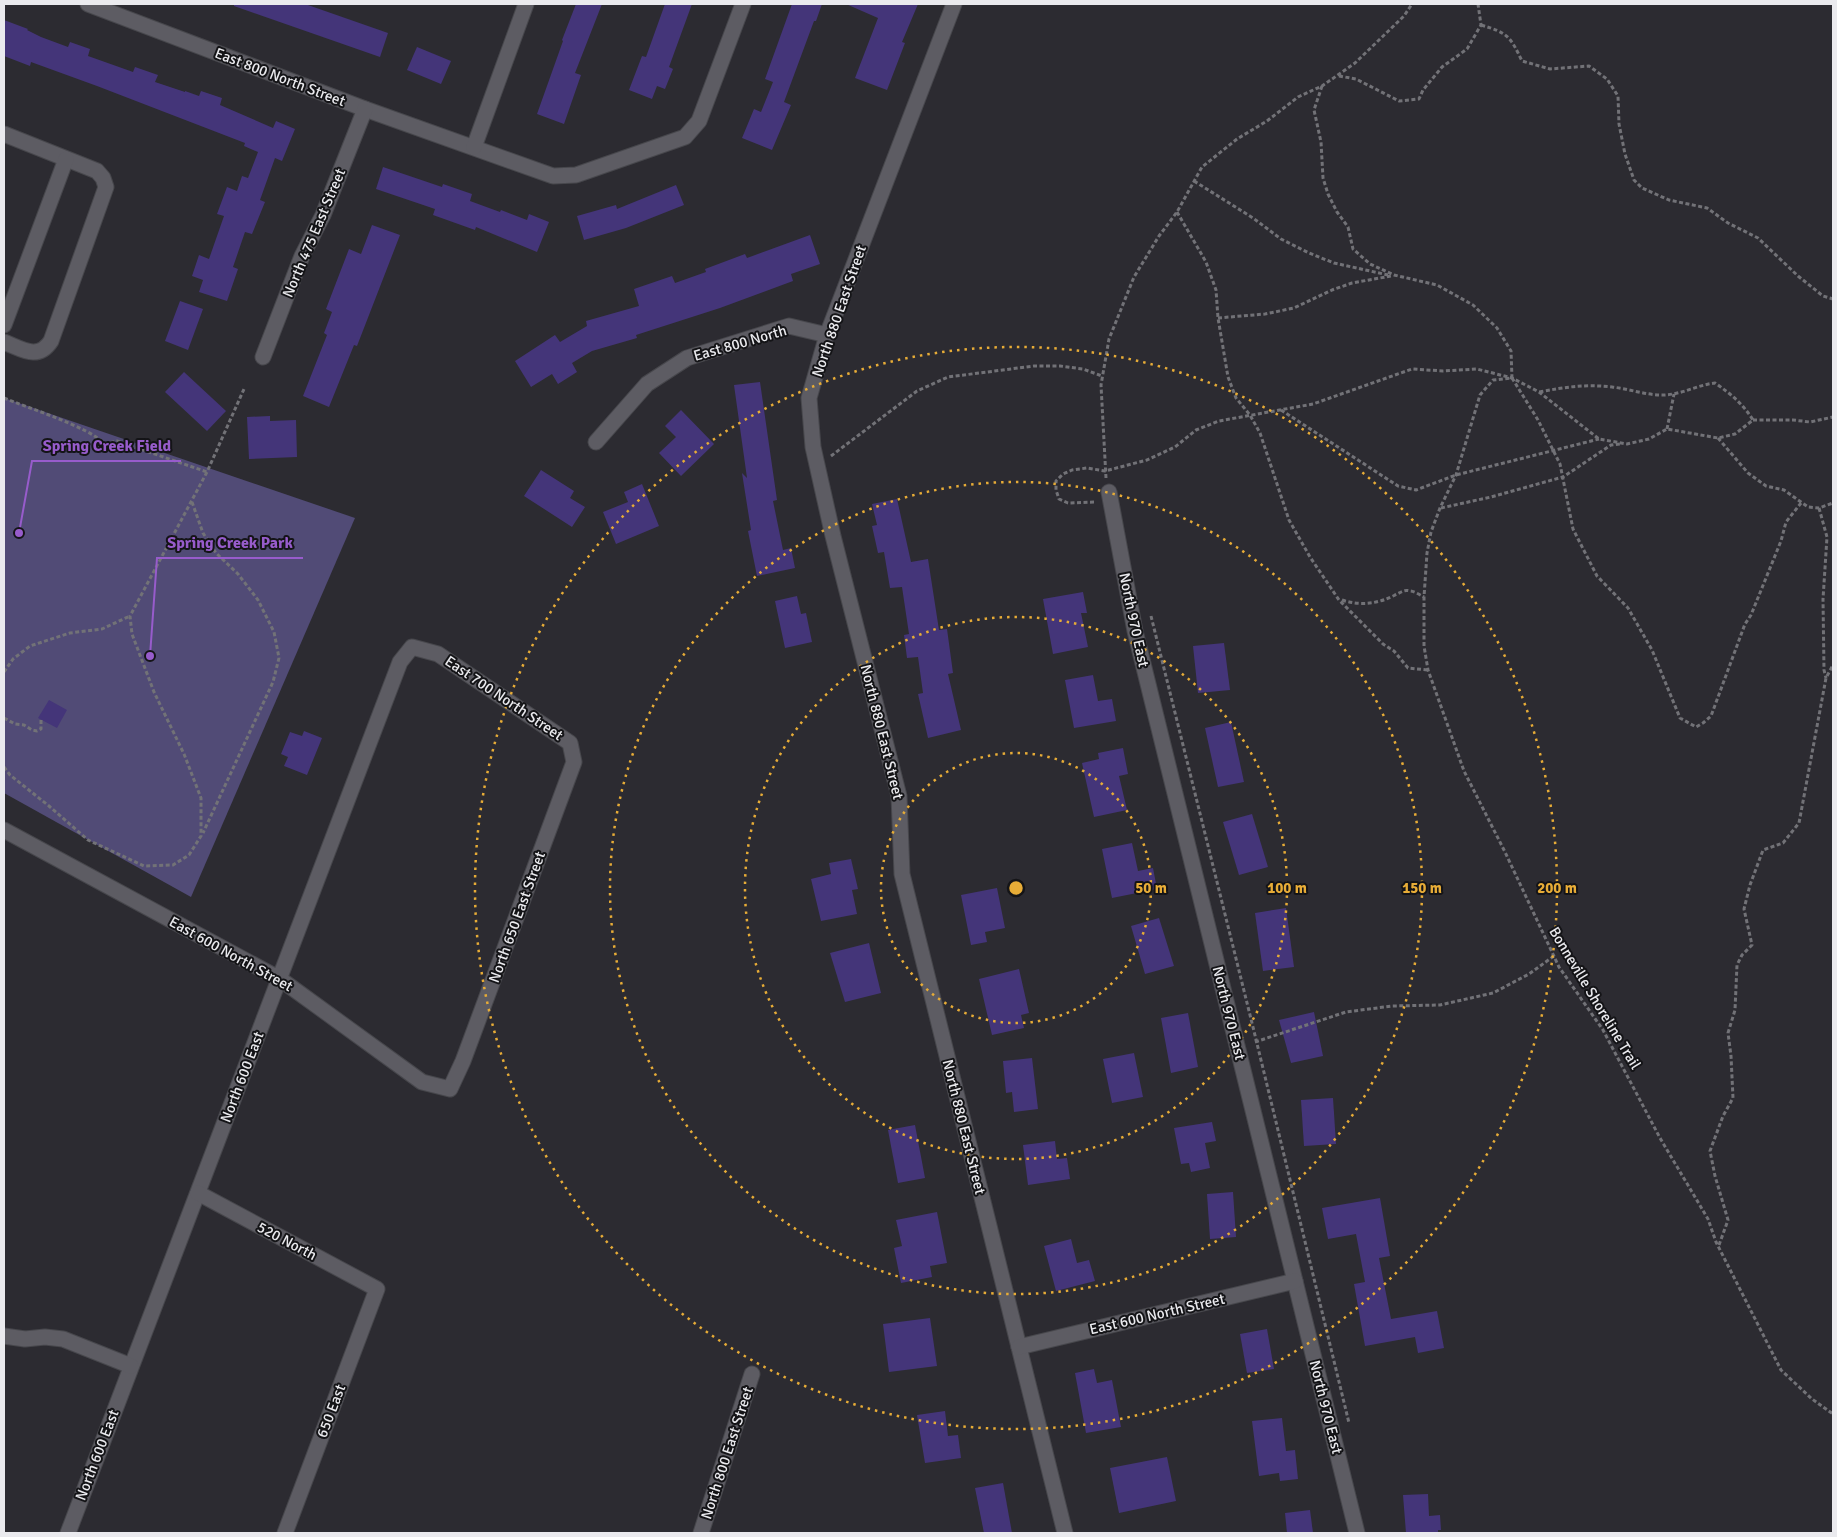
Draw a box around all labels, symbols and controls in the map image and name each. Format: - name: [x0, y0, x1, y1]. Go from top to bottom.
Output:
- street label: East 800 North Street: [212, 44, 348, 110]
- street label: North 475 East Street: [279, 166, 349, 300]
- street label: North 880 East Street: [808, 243, 870, 379]
- street label: East 800 North: [691, 321, 789, 365]
- callout: Spring Creek Field: [32, 430, 181, 461]
- text: Spring Creek Field: [43, 436, 172, 456]
- callout: Spring Creek Park: [157, 527, 303, 558]
- text: Spring Creek Park: [167, 533, 293, 553]
- street label: North 970 East: [1115, 571, 1153, 669]
- street label: East 700 North Street: [442, 652, 566, 744]
- street label: North 880 East Street: [857, 663, 907, 801]
- street label: North 650 East Street: [485, 849, 549, 985]
- centre of rings: [1007, 879, 1025, 897]
- text: 50 m: [1135, 879, 1167, 897]
- text: 100 m: [1267, 879, 1307, 897]
- text: 150 m: [1402, 879, 1442, 897]
- text: 200 m: [1537, 879, 1577, 897]
- street label: East 600 North Street: [166, 913, 296, 995]
- street label: Bonneville Shoreline Trail: [1545, 923, 1645, 1073]
- street label: North 970 East: [1209, 964, 1249, 1062]
- street label: North 600 East: [216, 1029, 268, 1125]
- street label: North 880 East Street: [939, 1058, 989, 1196]
- street label: 520 North: [254, 1218, 320, 1264]
- street label: East 600 North Street: [1088, 1290, 1226, 1338]
- street label: North 970 East: [1306, 1358, 1346, 1456]
- street label: 650 East: [313, 1382, 349, 1440]
- street label: North 800 East Street: [697, 1384, 757, 1522]
- street label: North 600 East: [71, 1407, 123, 1503]

